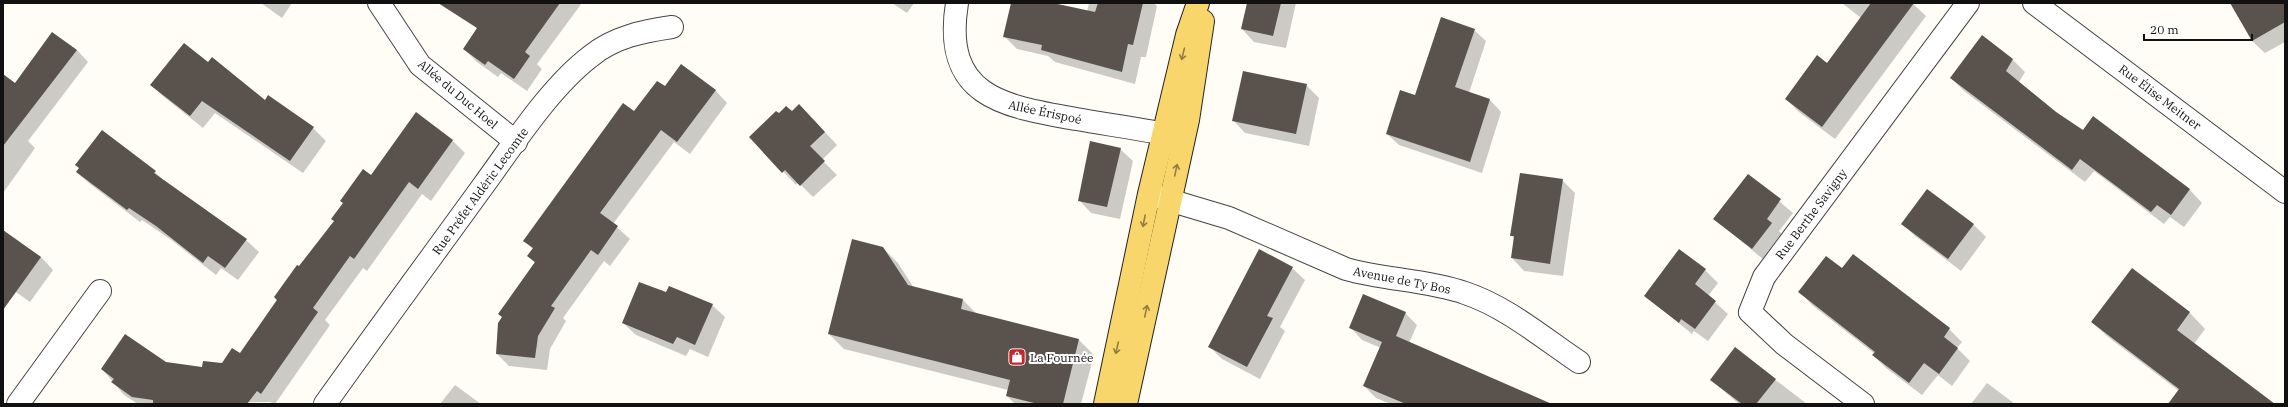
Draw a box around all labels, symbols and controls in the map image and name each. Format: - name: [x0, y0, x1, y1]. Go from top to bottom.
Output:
- scale bar: [2144, 16, 2252, 42]
- text: 20 m: [2150, 22, 2179, 37]
- one-way arrow: [1178, 47, 1186, 60]
- street label: Allée du Duc Hoel: [415, 56, 501, 132]
- street label: Rue Élise Meitner: [2116, 61, 2205, 133]
- street label: Allée Érispoé: [1007, 97, 1083, 127]
- street label: Rue Préfet Aldéric Lecomte: [429, 125, 531, 257]
- one-way arrow: [1173, 164, 1181, 177]
- street label: Rue Berthe Savigny: [1772, 165, 1850, 262]
- one-way arrow: [1139, 214, 1147, 227]
- street label: Avenue de Ty Bos: [1352, 263, 1452, 297]
- one-way arrow: [1142, 305, 1150, 318]
- one-way arrow: [1112, 341, 1120, 354]
- shop icon: La Fournée: [1007, 347, 1027, 367]
- place label: La Fournée: [1030, 350, 1094, 365]

